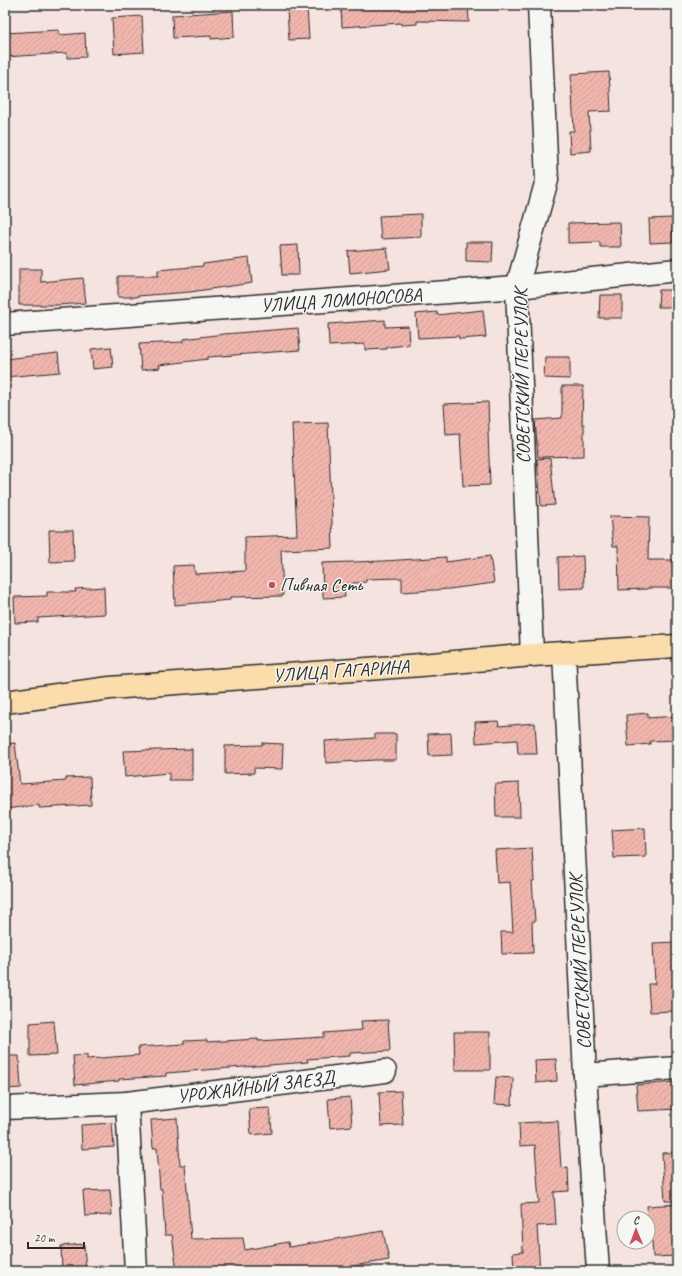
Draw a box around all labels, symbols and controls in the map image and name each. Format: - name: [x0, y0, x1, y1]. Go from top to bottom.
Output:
- street label: УЛИЦА ЛОМОНОСОВА: [260, 282, 423, 318]
- street label: СОВЕТСКИЙ ПЕРЕУЛОК: [508, 285, 536, 464]
- place label: Пивная Сеть: [280, 573, 365, 597]
- marker: Пивная Сеть: [267, 580, 277, 590]
- street label: УЛИЦА ГАГАРИНА: [272, 654, 411, 688]
- street label: СОВЕТСКИЙ ПЕРЕУЛОК: [563, 870, 597, 1050]
- street label: УРОЖАЙНЫЙ ЗАЕЗД: [176, 1065, 338, 1109]
- north arrow: [616, 1210, 656, 1250]
- text: С: [633, 1213, 640, 1227]
- scale bar: [28, 1224, 84, 1250]
- text: 20 m: [34, 1230, 56, 1246]

